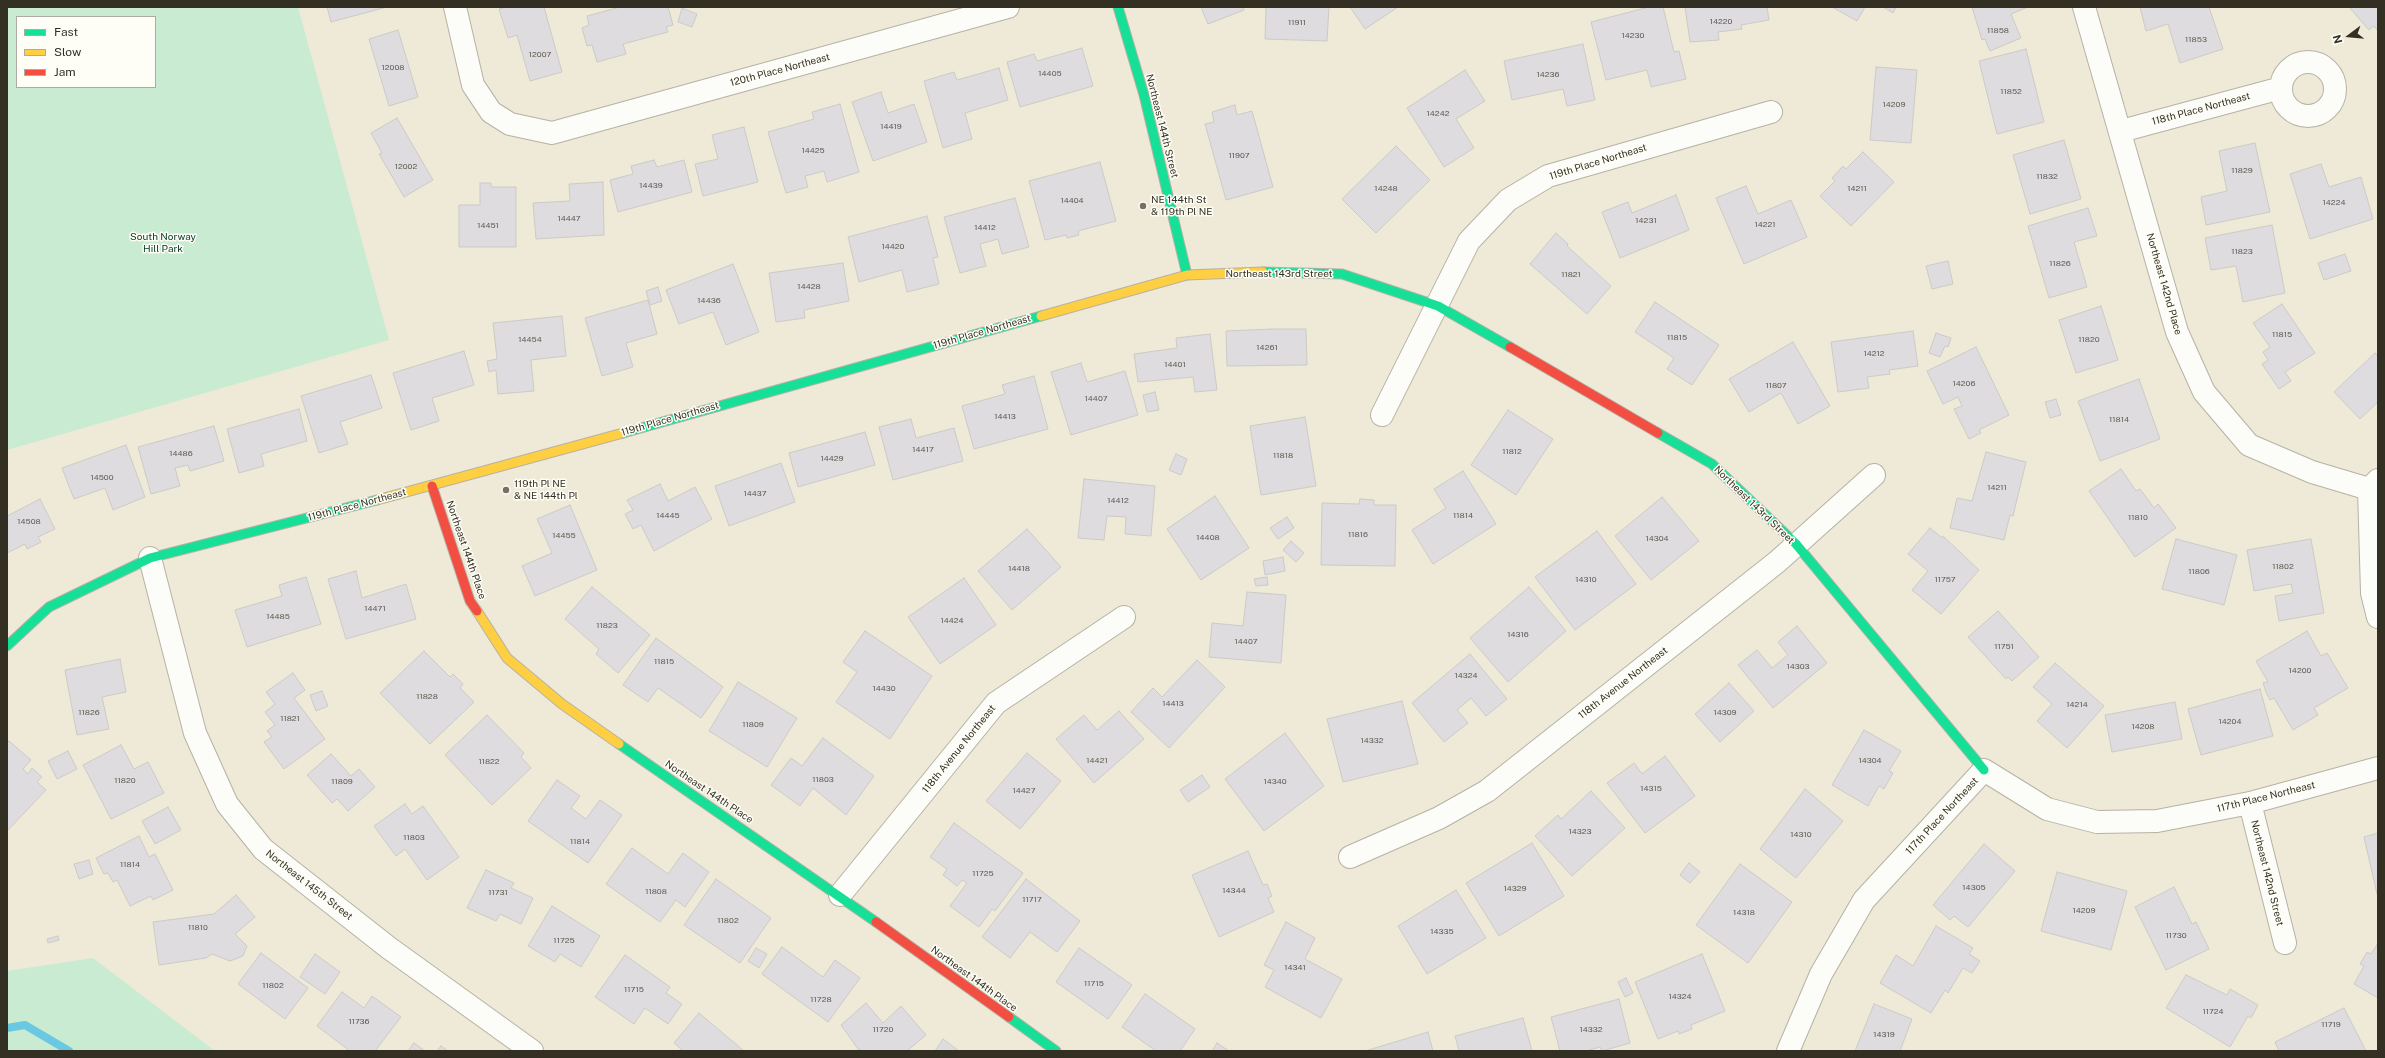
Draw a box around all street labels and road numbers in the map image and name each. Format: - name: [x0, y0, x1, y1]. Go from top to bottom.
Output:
- street label: 120th Place Northeast: [729, 51, 831, 89]
- street label: Northeast 144th Street: [1143, 73, 1181, 179]
- street label: 118th Place Northeast: [2150, 90, 2252, 128]
- street label: 119th Place Northeast: [1548, 141, 1648, 183]
- street label: Northeast 142nd Place: [2144, 232, 2184, 336]
- street label: Northeast 143rd Street: [1226, 268, 1332, 280]
- street label: 119th Place Northeast: [932, 312, 1032, 352]
- street label: 119th Place Northeast: [620, 399, 720, 439]
- street label: Northeast 143rd Street: [1711, 464, 1797, 546]
- street label: 119th Place Northeast: [307, 486, 407, 524]
- street label: Northeast 144th Place: [443, 499, 489, 601]
- street label: 118th Avenue Northeast: [1576, 644, 1670, 722]
- street label: 118th Avenue Northeast: [920, 703, 998, 795]
- street label: Northeast 144th Place: [663, 758, 755, 826]
- street label: 117th Place Northeast: [1903, 775, 1981, 857]
- street label: 117th Place Northeast: [2216, 779, 2316, 815]
- street label: Northeast 142nd Street: [2248, 819, 2286, 927]
- street label: Northeast 145th Street: [263, 847, 355, 923]
- street label: Northeast 144th Place: [929, 944, 1019, 1014]

